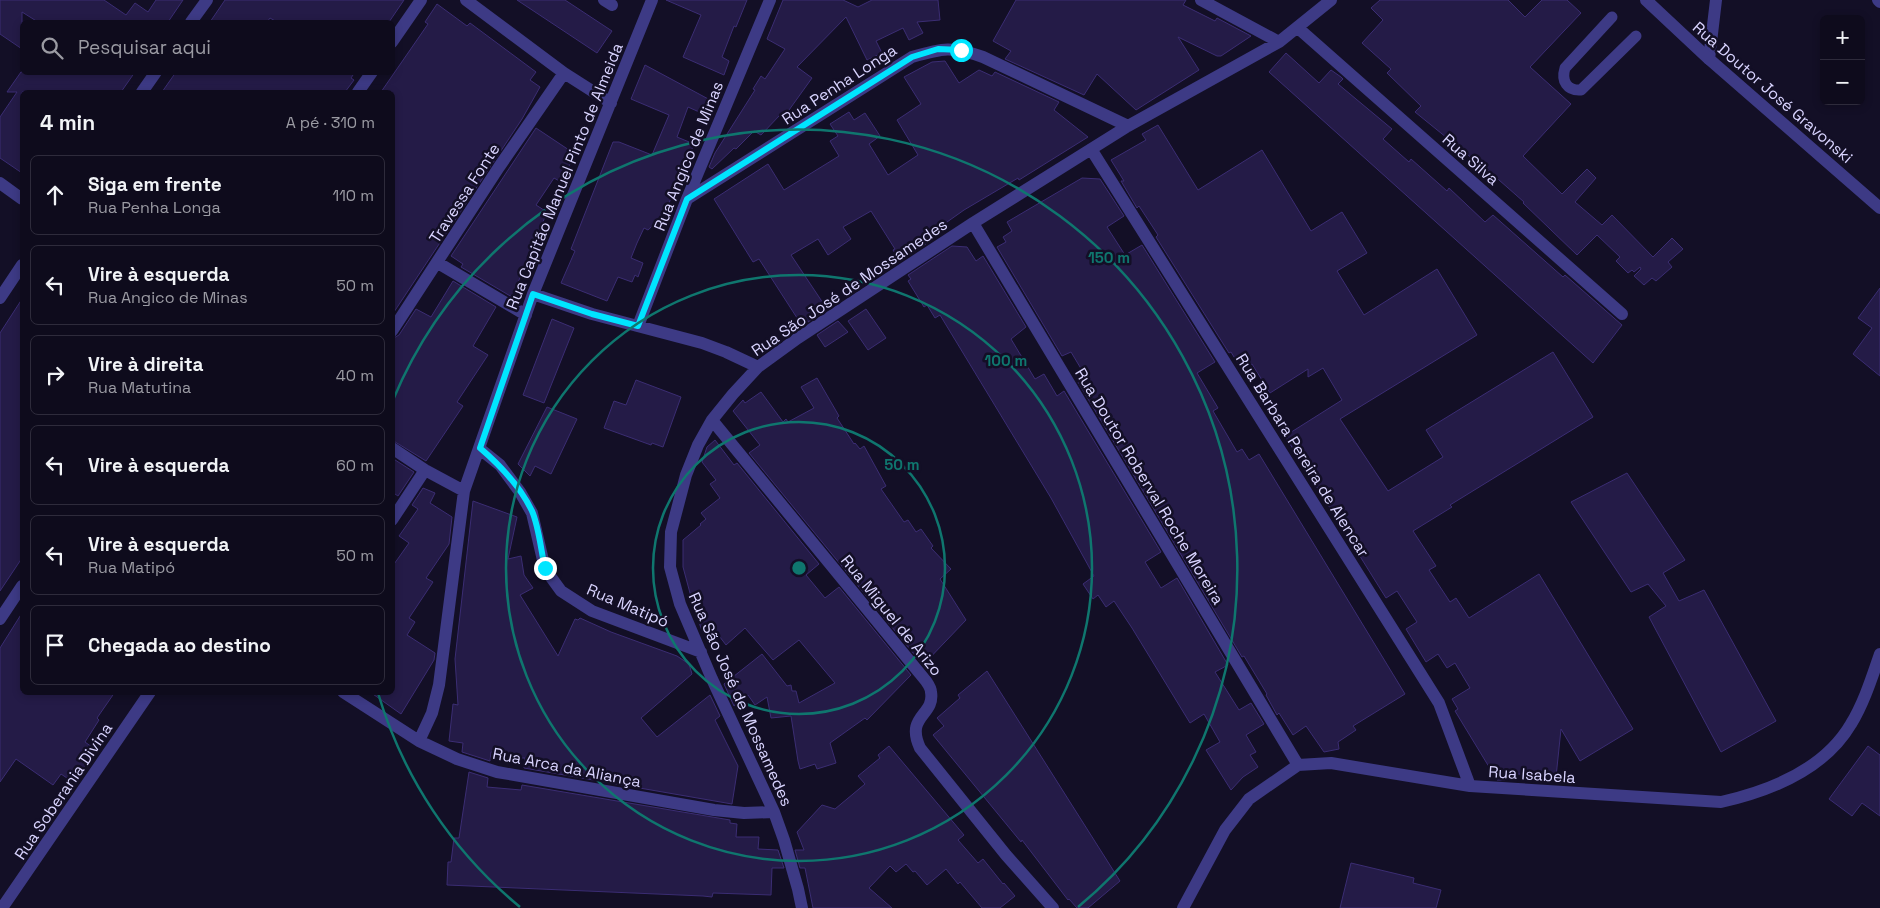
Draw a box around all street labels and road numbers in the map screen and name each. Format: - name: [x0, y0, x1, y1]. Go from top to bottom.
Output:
- street label: Rua Doutor José Gravonski: [1688, 17, 1857, 168]
- street label: Rua Penha Longa: [778, 39, 901, 129]
- street label: Rua Capitão Manuel Pinto de Almeida: [501, 40, 628, 313]
- street label: Rua Angico de Minas: [649, 78, 728, 234]
- street label: Rua Silva: [1438, 129, 1503, 190]
- street label: Travessa Fonte: [424, 139, 505, 247]
- street label: Rua São José de Mossamedes: [747, 214, 951, 361]
- street label: Rua Barbara Pereira de Alencar: [1231, 349, 1374, 561]
- street label: Rua Doutor Roberval Roche Moreira: [1070, 364, 1229, 609]
- street label: Rua Miguel de Arizo: [836, 550, 947, 680]
- street label: Rua Matipó: [584, 579, 672, 632]
- street label: Rua São José de Mossamedes: [684, 589, 797, 809]
- street label: Rua Soberania Divina: [10, 719, 117, 864]
- street label: Rua Arca da Aliança: [491, 743, 643, 792]
- street label: Rua Isabela: [1488, 761, 1576, 788]

